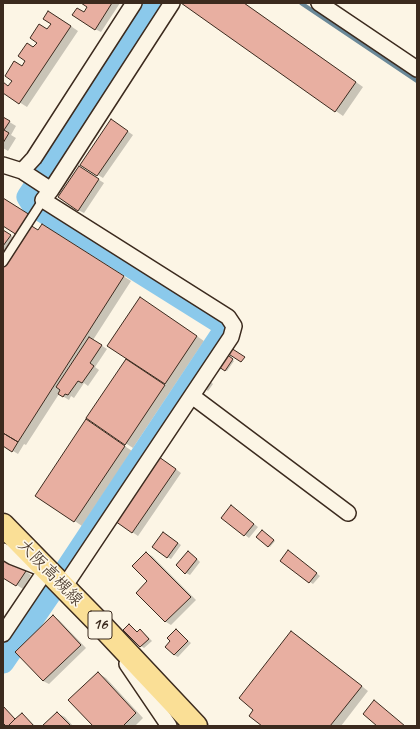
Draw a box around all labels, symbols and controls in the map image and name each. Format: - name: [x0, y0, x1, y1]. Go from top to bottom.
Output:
- street label: 大阪高槻線: [13, 535, 87, 611]
- road number: 16: [88, 611, 112, 639]

